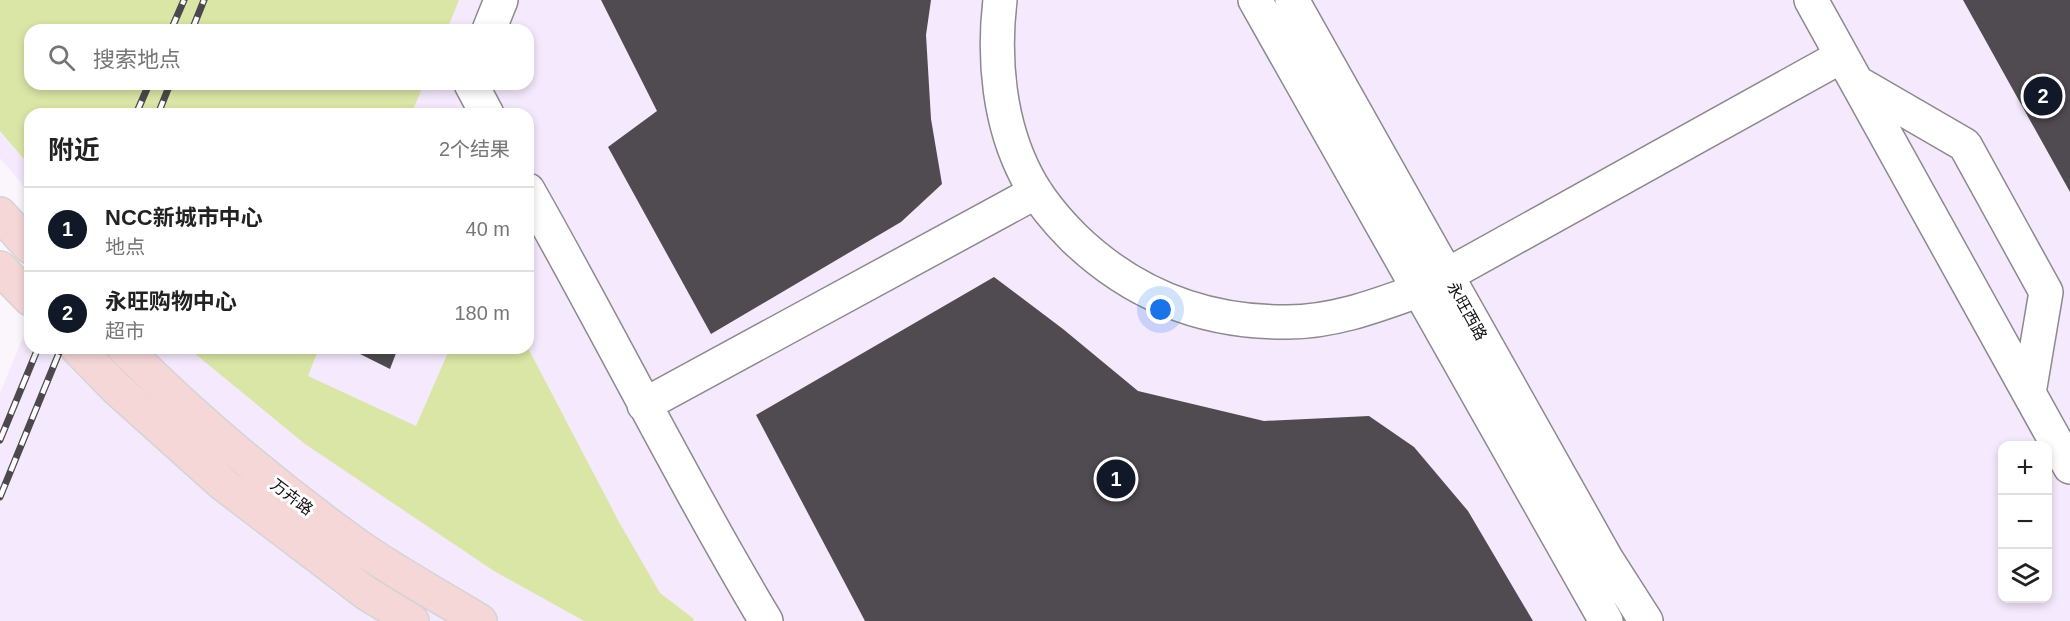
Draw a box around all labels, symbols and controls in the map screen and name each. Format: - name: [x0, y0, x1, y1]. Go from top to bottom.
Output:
- search box: [24, 24, 534, 90]
- icon: search: [45, 41, 78, 74]
- text: 搜索地点: [93, 47, 181, 72]
- pin: 2: [2024, 74, 2062, 118]
- text: 附近: [48, 135, 100, 165]
- text: 2个结果: [439, 138, 510, 160]
- text: NCC新城市中心: [105, 205, 263, 230]
- text: 1: [62, 218, 73, 240]
- text: 40 m: [466, 218, 510, 240]
- text: 地点: [105, 236, 145, 258]
- street label: 永旺西路: [1444, 279, 1490, 343]
- text: 永旺购物中心: [105, 289, 237, 314]
- your location: [1146, 295, 1175, 324]
- text: 2: [62, 302, 73, 324]
- text: 180 m: [454, 302, 510, 324]
- text: 超市: [105, 320, 145, 342]
- map controls: [1998, 441, 2052, 603]
- button: +: [1998, 441, 2052, 495]
- pin: 1: [1096, 456, 1136, 502]
- street label: 万卉路: [268, 476, 316, 518]
- button: −: [1998, 495, 2052, 549]
- button: layers: [1998, 549, 2052, 603]

